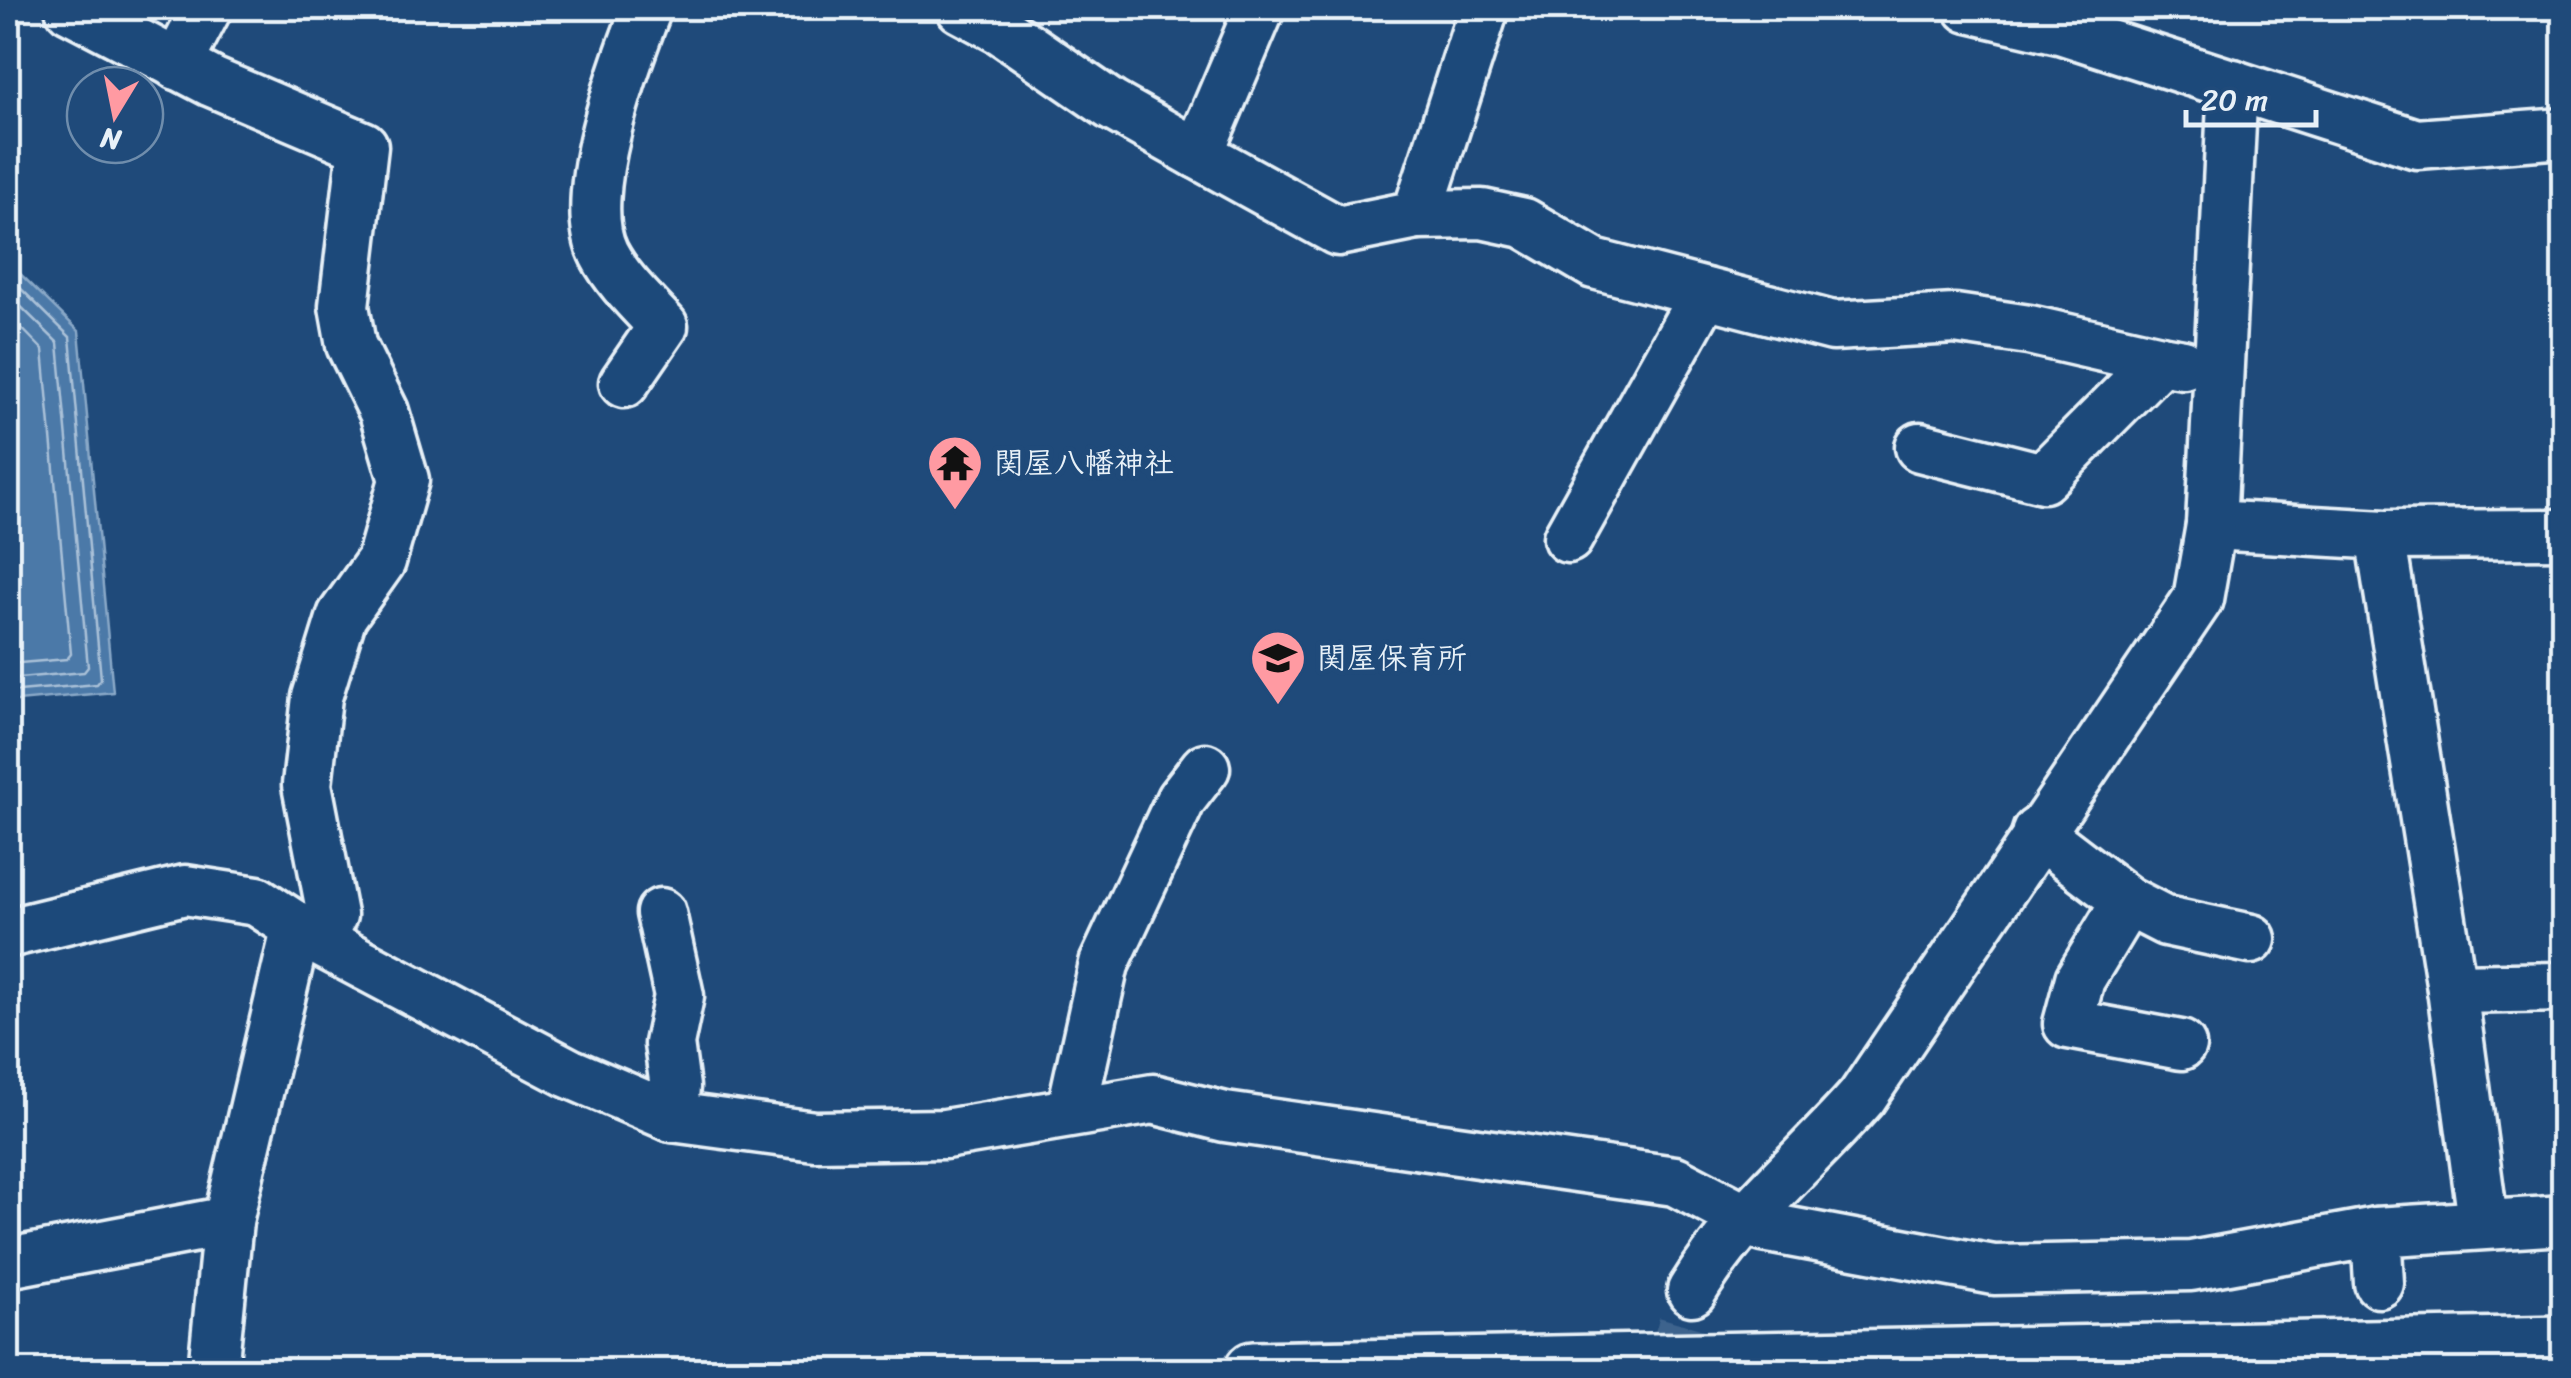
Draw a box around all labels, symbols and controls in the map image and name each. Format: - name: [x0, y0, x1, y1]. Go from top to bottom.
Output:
- north arrow: [65, 65, 165, 165]
- scale bar: [2186, 65, 2316, 127]
- text: 20 m: [2201, 73, 2268, 127]
- text: N: [96, 113, 126, 165]
- temple icon: 関屋八幡神社: [925, 433, 985, 512]
- place label: 関屋八幡神社: [994, 436, 1174, 490]
- school or university icon: 関屋保育所: [1248, 628, 1308, 707]
- place label: 関屋保育所: [1317, 631, 1467, 685]

